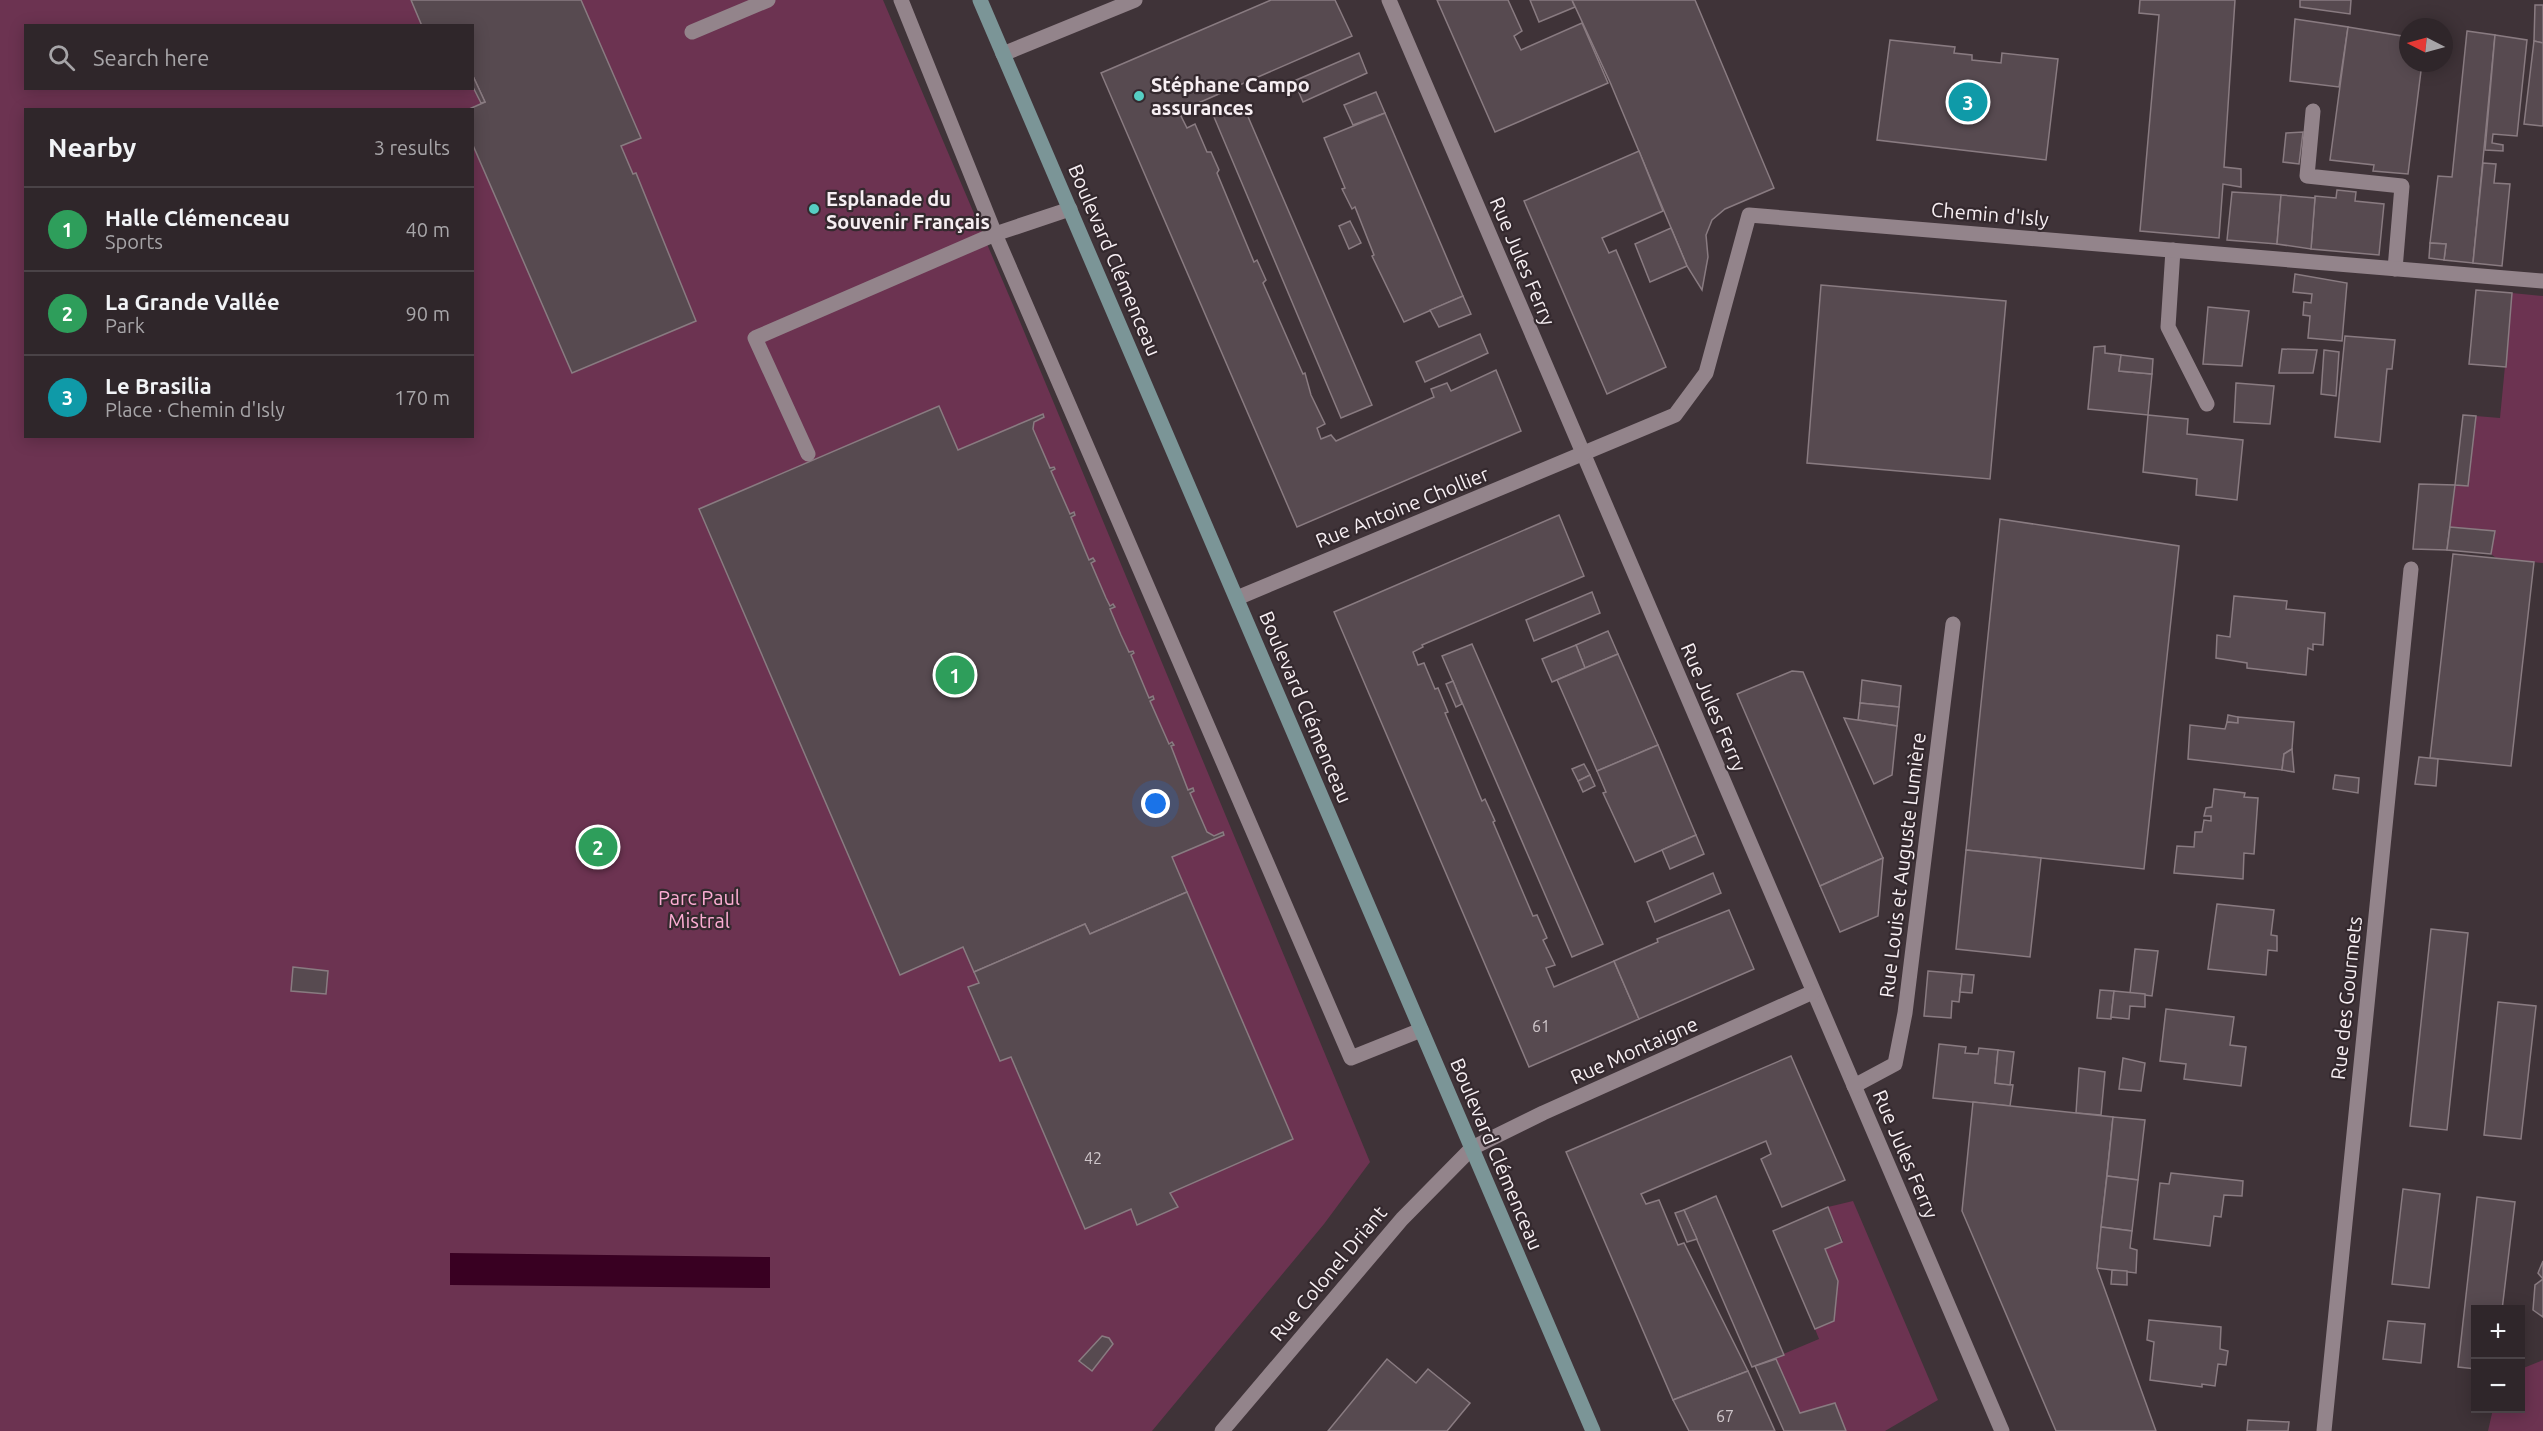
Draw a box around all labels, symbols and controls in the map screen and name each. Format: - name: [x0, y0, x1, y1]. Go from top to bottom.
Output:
- north arrow: [2399, 18, 2453, 72]
- search box: [24, 24, 474, 90]
- icon: search: [45, 41, 78, 74]
- text: Search here: [93, 45, 209, 70]
- place label: Stéphane Campo assurances: [1151, 73, 1310, 119]
- pin: 3: [1948, 80, 1988, 124]
- marker: Stéphane Campo assurances: [1132, 89, 1146, 103]
- text: Nearby: [48, 133, 136, 162]
- text: 3 results: [374, 136, 450, 159]
- street label: Boulevard Clémenceau: [1064, 161, 1166, 359]
- place label: Esplanade du Souvenir Français: [826, 187, 990, 233]
- street label: Rue Jules Ferry: [1486, 193, 1561, 329]
- street label: Chemin d'Isly: [1930, 197, 2050, 231]
- marker: Esplanade du Souvenir Français: [807, 202, 821, 216]
- text: Halle Clémenceau: [105, 205, 290, 230]
- text: 1: [62, 218, 73, 241]
- text: 40 m: [406, 218, 450, 241]
- text: Sports: [105, 230, 163, 253]
- text: La Grande Vallée: [105, 289, 280, 314]
- text: 2: [62, 302, 73, 325]
- text: 90 m: [406, 302, 450, 325]
- text: Park: [105, 314, 145, 337]
- text: Le Brasilia: [105, 373, 212, 398]
- text: 3: [62, 386, 73, 409]
- text: 170 m: [394, 386, 450, 409]
- text: Place · Chemin d'Isly: [105, 398, 285, 421]
- street label: Rue Antoine Chollier: [1312, 462, 1492, 552]
- street label: Boulevard Clémenceau: [1255, 608, 1357, 806]
- street label: Rue Jules Ferry: [1677, 639, 1752, 775]
- pin: 1: [936, 652, 974, 698]
- street label: Rue Louis et Auguste Lumière: [1874, 731, 1930, 999]
- your location: [1141, 789, 1170, 818]
- pin: 2: [578, 824, 618, 870]
- park label: Parc Paul Mistral: [658, 886, 740, 932]
- street label: Rue des Gourmets: [2326, 915, 2366, 1081]
- street label: Rue Montaigne: [1567, 1012, 1701, 1088]
- house number: 61: [1532, 1017, 1550, 1035]
- street label: Boulevard Clémenceau: [1446, 1055, 1548, 1253]
- street label: Rue Jules Ferry: [1869, 1086, 1944, 1222]
- house number: 42: [1084, 1149, 1102, 1167]
- street label: Rue Colonel Driant: [1265, 1201, 1391, 1345]
- map controls: [2471, 1305, 2525, 1413]
- button: +: [2471, 1305, 2525, 1359]
- button: −: [2471, 1359, 2525, 1413]
- house number: 67: [1716, 1407, 1734, 1425]

